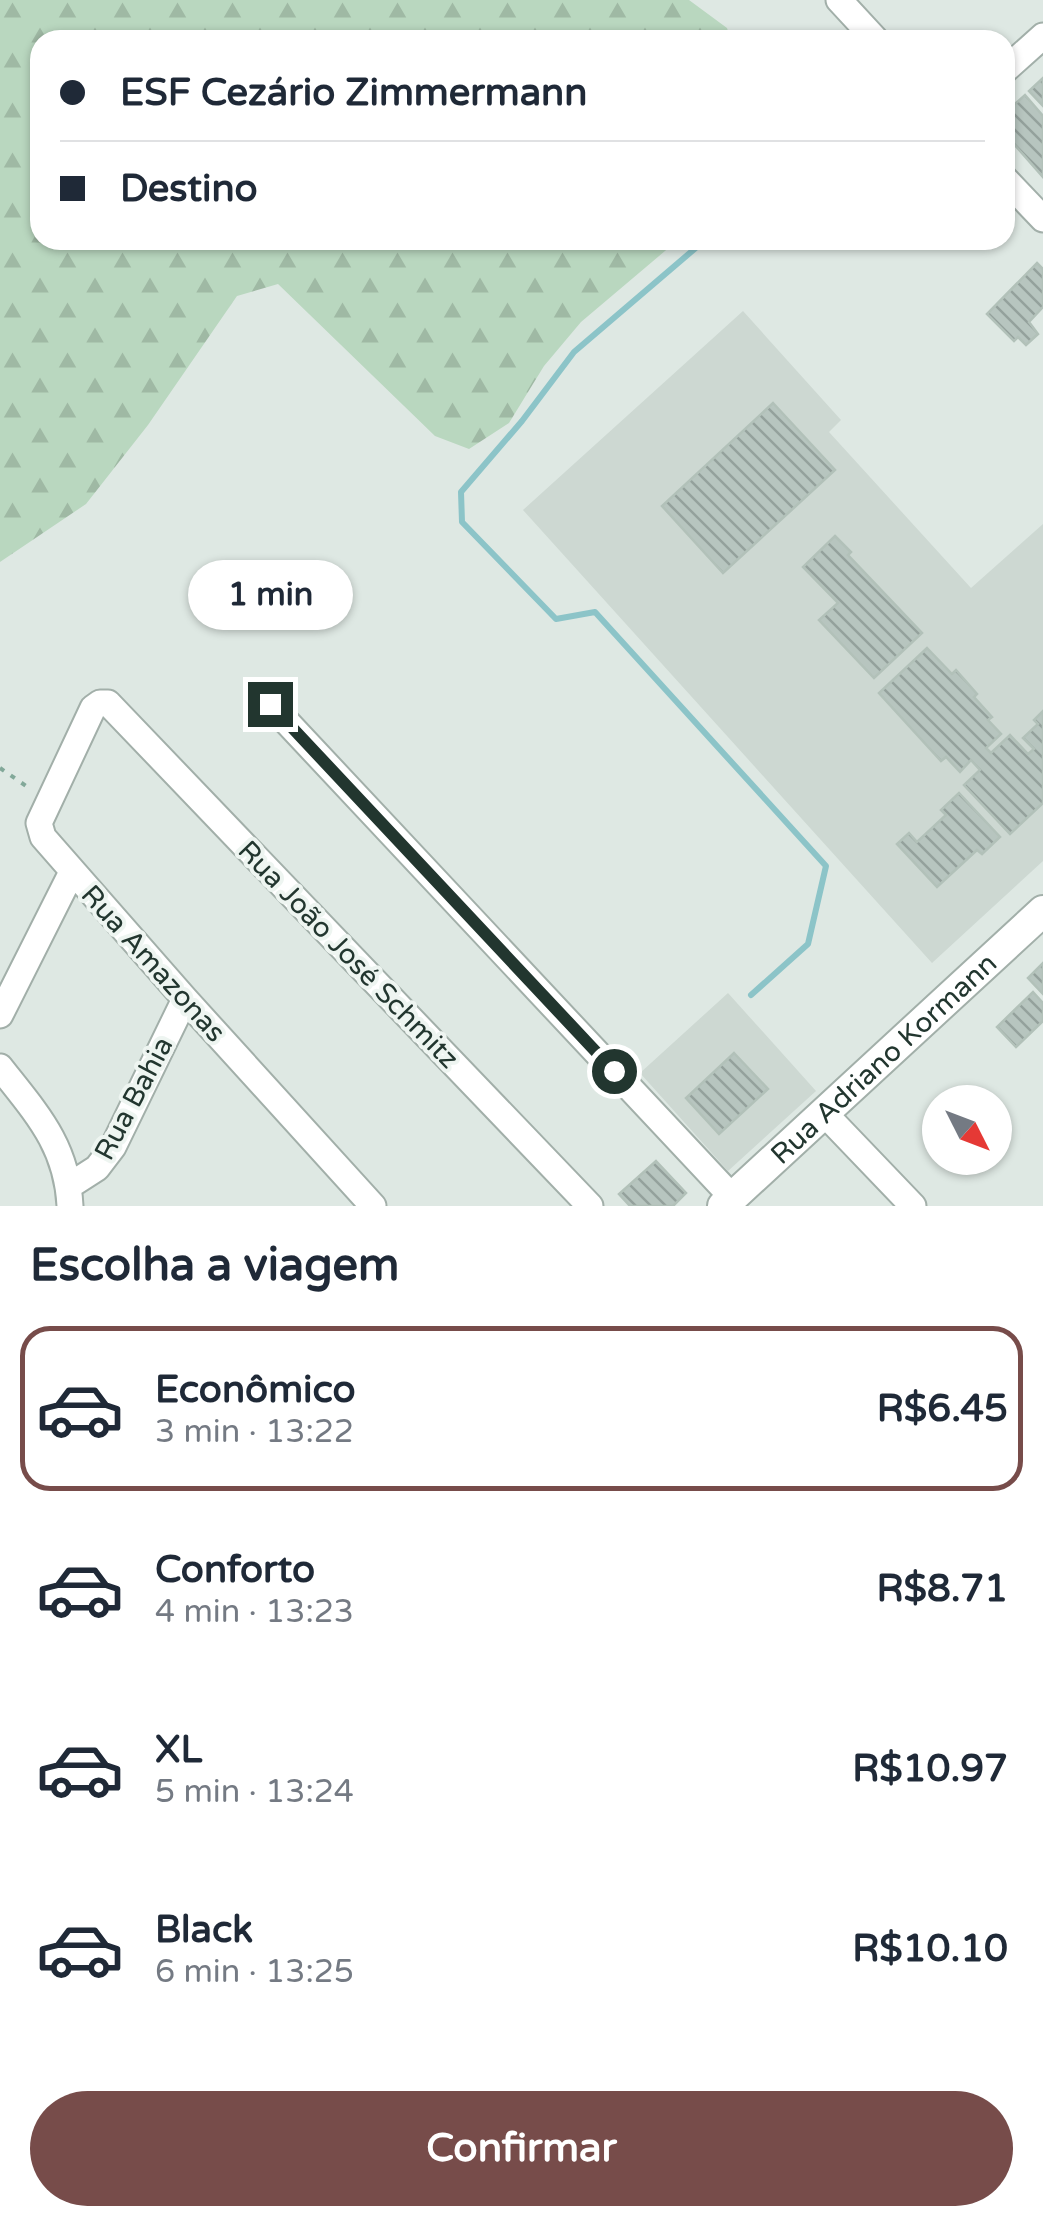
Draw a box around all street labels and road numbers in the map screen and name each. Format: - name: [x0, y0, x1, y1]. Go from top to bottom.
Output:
- street label: Rua João José Schmitz: [231, 834, 466, 1076]
- street label: Rua Amazonas: [74, 878, 233, 1049]
- street label: Rua Adriano Kormann: [764, 946, 1004, 1172]
- street label: Rua Bahia: [87, 1031, 181, 1166]

